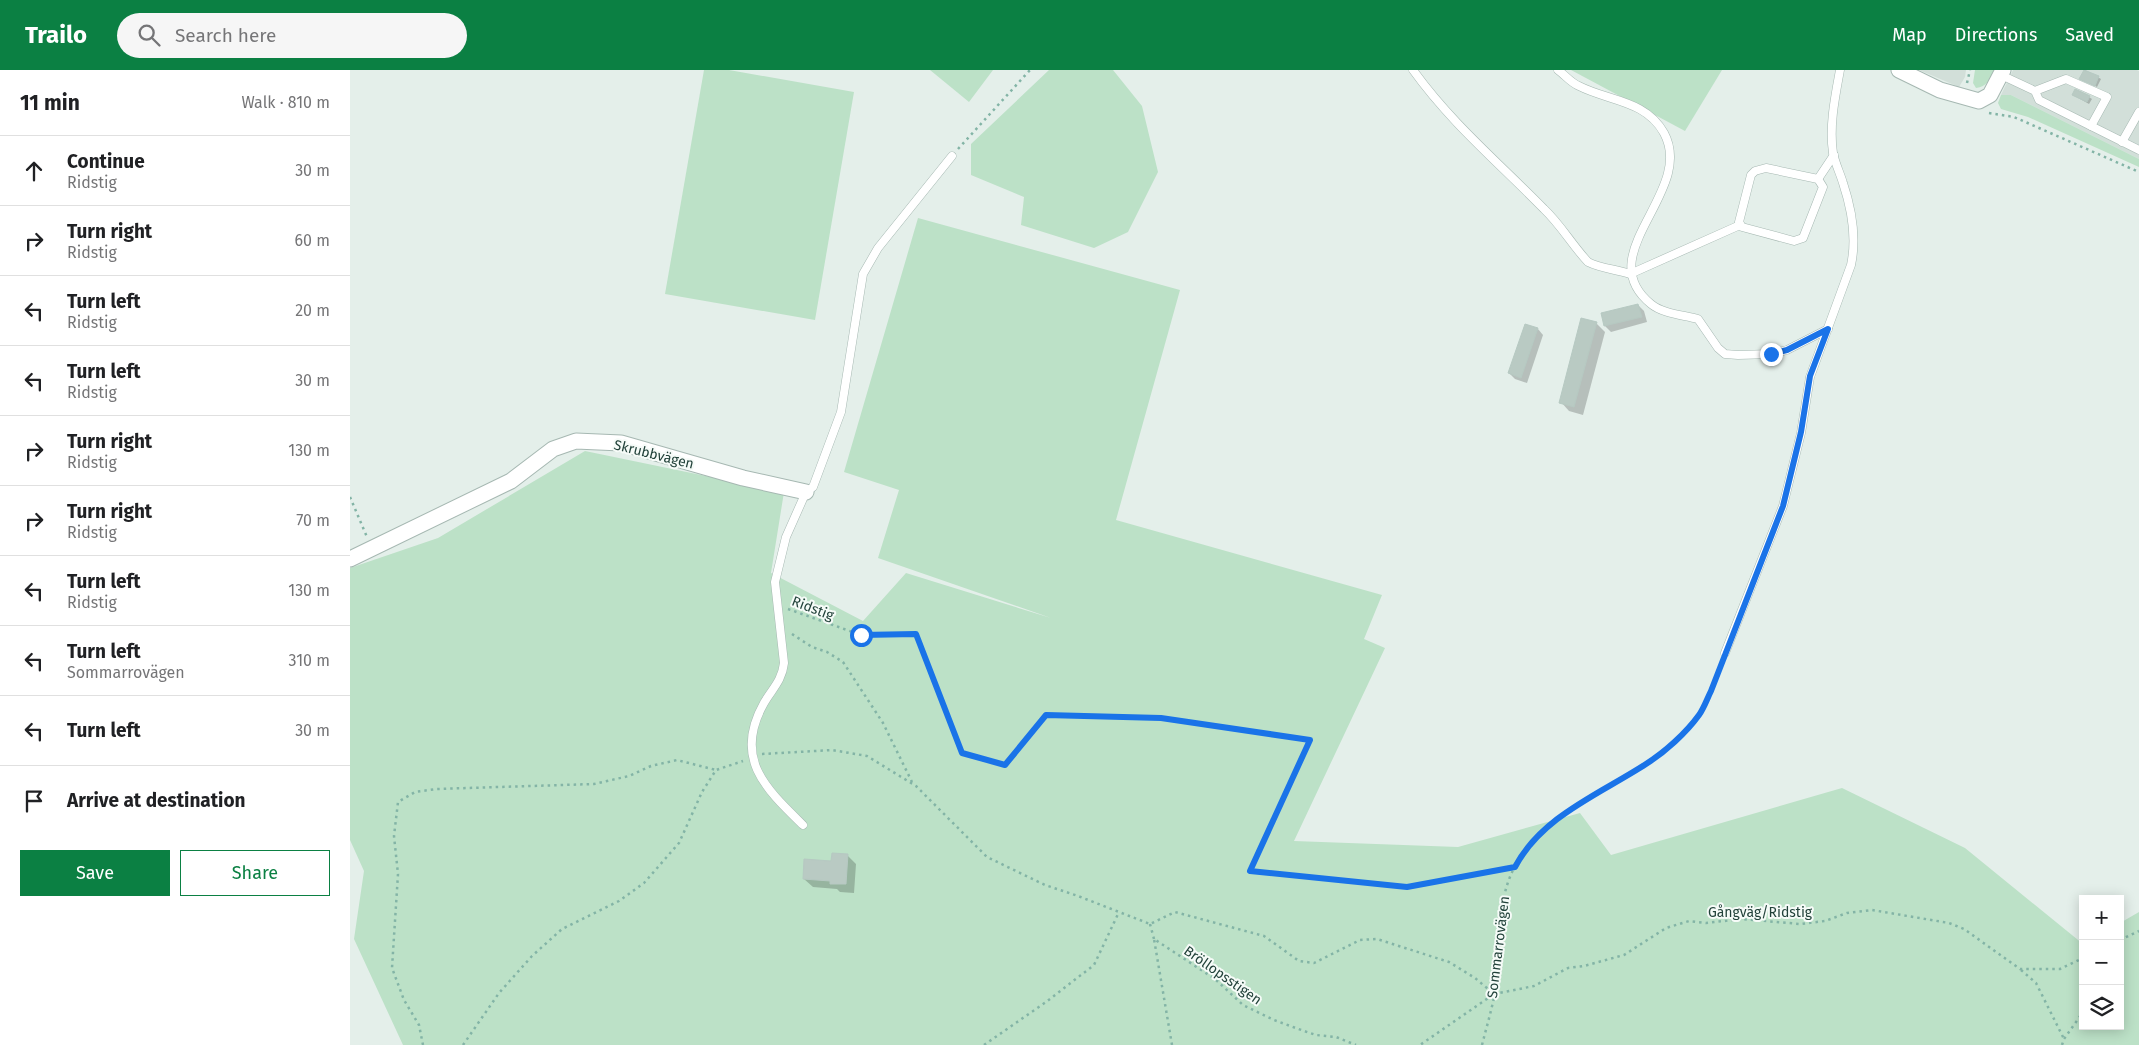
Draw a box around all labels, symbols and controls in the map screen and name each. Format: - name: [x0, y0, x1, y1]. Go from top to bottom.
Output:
- search box: [117, 13, 467, 58]
- text: Trailo: [25, 21, 87, 49]
- icon: search: [135, 21, 163, 49]
- text: Search here: [175, 24, 276, 47]
- text: Map: [1892, 24, 1927, 46]
- text: Directions: [1955, 24, 2037, 46]
- text: Saved: [2065, 24, 2114, 46]
- text: 11 min: [20, 90, 80, 116]
- text: Walk · 810 m: [241, 93, 330, 112]
- text: Continue: [67, 150, 145, 173]
- icon: ahead: [20, 157, 48, 185]
- text: 30 m: [295, 161, 330, 180]
- text: Ridstig: [67, 173, 117, 192]
- text: Turn right: [67, 220, 152, 243]
- icon: right: [20, 227, 48, 255]
- text: 60 m: [295, 231, 330, 250]
- text: Ridstig: [67, 243, 117, 262]
- text: Turn left: [67, 290, 141, 313]
- icon: left: [20, 297, 48, 325]
- text: 20 m: [295, 301, 330, 320]
- text: Ridstig: [67, 313, 117, 332]
- route end: [1760, 343, 1783, 366]
- text: Turn left: [67, 360, 141, 383]
- icon: left: [20, 367, 48, 395]
- text: 30 m: [295, 371, 330, 390]
- text: Ridstig: [67, 383, 117, 402]
- text: Turn right: [67, 430, 152, 453]
- street label: Skrubbvägen: [612, 436, 696, 473]
- icon: right: [20, 437, 48, 465]
- text: 130 m: [288, 441, 330, 460]
- text: Ridstig: [67, 453, 117, 472]
- text: Turn right: [67, 500, 152, 523]
- icon: right: [20, 507, 48, 535]
- text: 70 m: [296, 511, 330, 530]
- text: Ridstig: [67, 523, 117, 542]
- text: Turn left: [67, 570, 141, 593]
- icon: left: [20, 577, 48, 605]
- text: 130 m: [288, 581, 330, 600]
- text: Ridstig: [67, 593, 117, 612]
- street label: Ridstig: [789, 593, 837, 624]
- route start: [850, 624, 873, 647]
- text: Turn left: [67, 640, 141, 663]
- icon: left: [20, 647, 48, 675]
- text: 310 m: [289, 651, 330, 670]
- text: Sommarrovägen: [67, 663, 185, 682]
- icon: left: [20, 717, 48, 745]
- text: Turn left: [67, 719, 141, 742]
- text: 30 m: [295, 721, 330, 740]
- icon: arrive: [20, 787, 48, 815]
- text: Arrive at destination: [67, 789, 246, 812]
- button: Save: [20, 850, 170, 896]
- button: Share: [180, 850, 330, 896]
- street label: Sommarrovägen: [1484, 895, 1513, 999]
- map controls: [2079, 895, 2124, 1030]
- button: +: [2079, 895, 2124, 940]
- street label: Gångväg/Ridstig: [1708, 904, 1813, 921]
- button: −: [2079, 940, 2124, 985]
- street label: Bröllopsstigen: [1181, 942, 1265, 1009]
- button: layers: [2079, 985, 2124, 1030]

